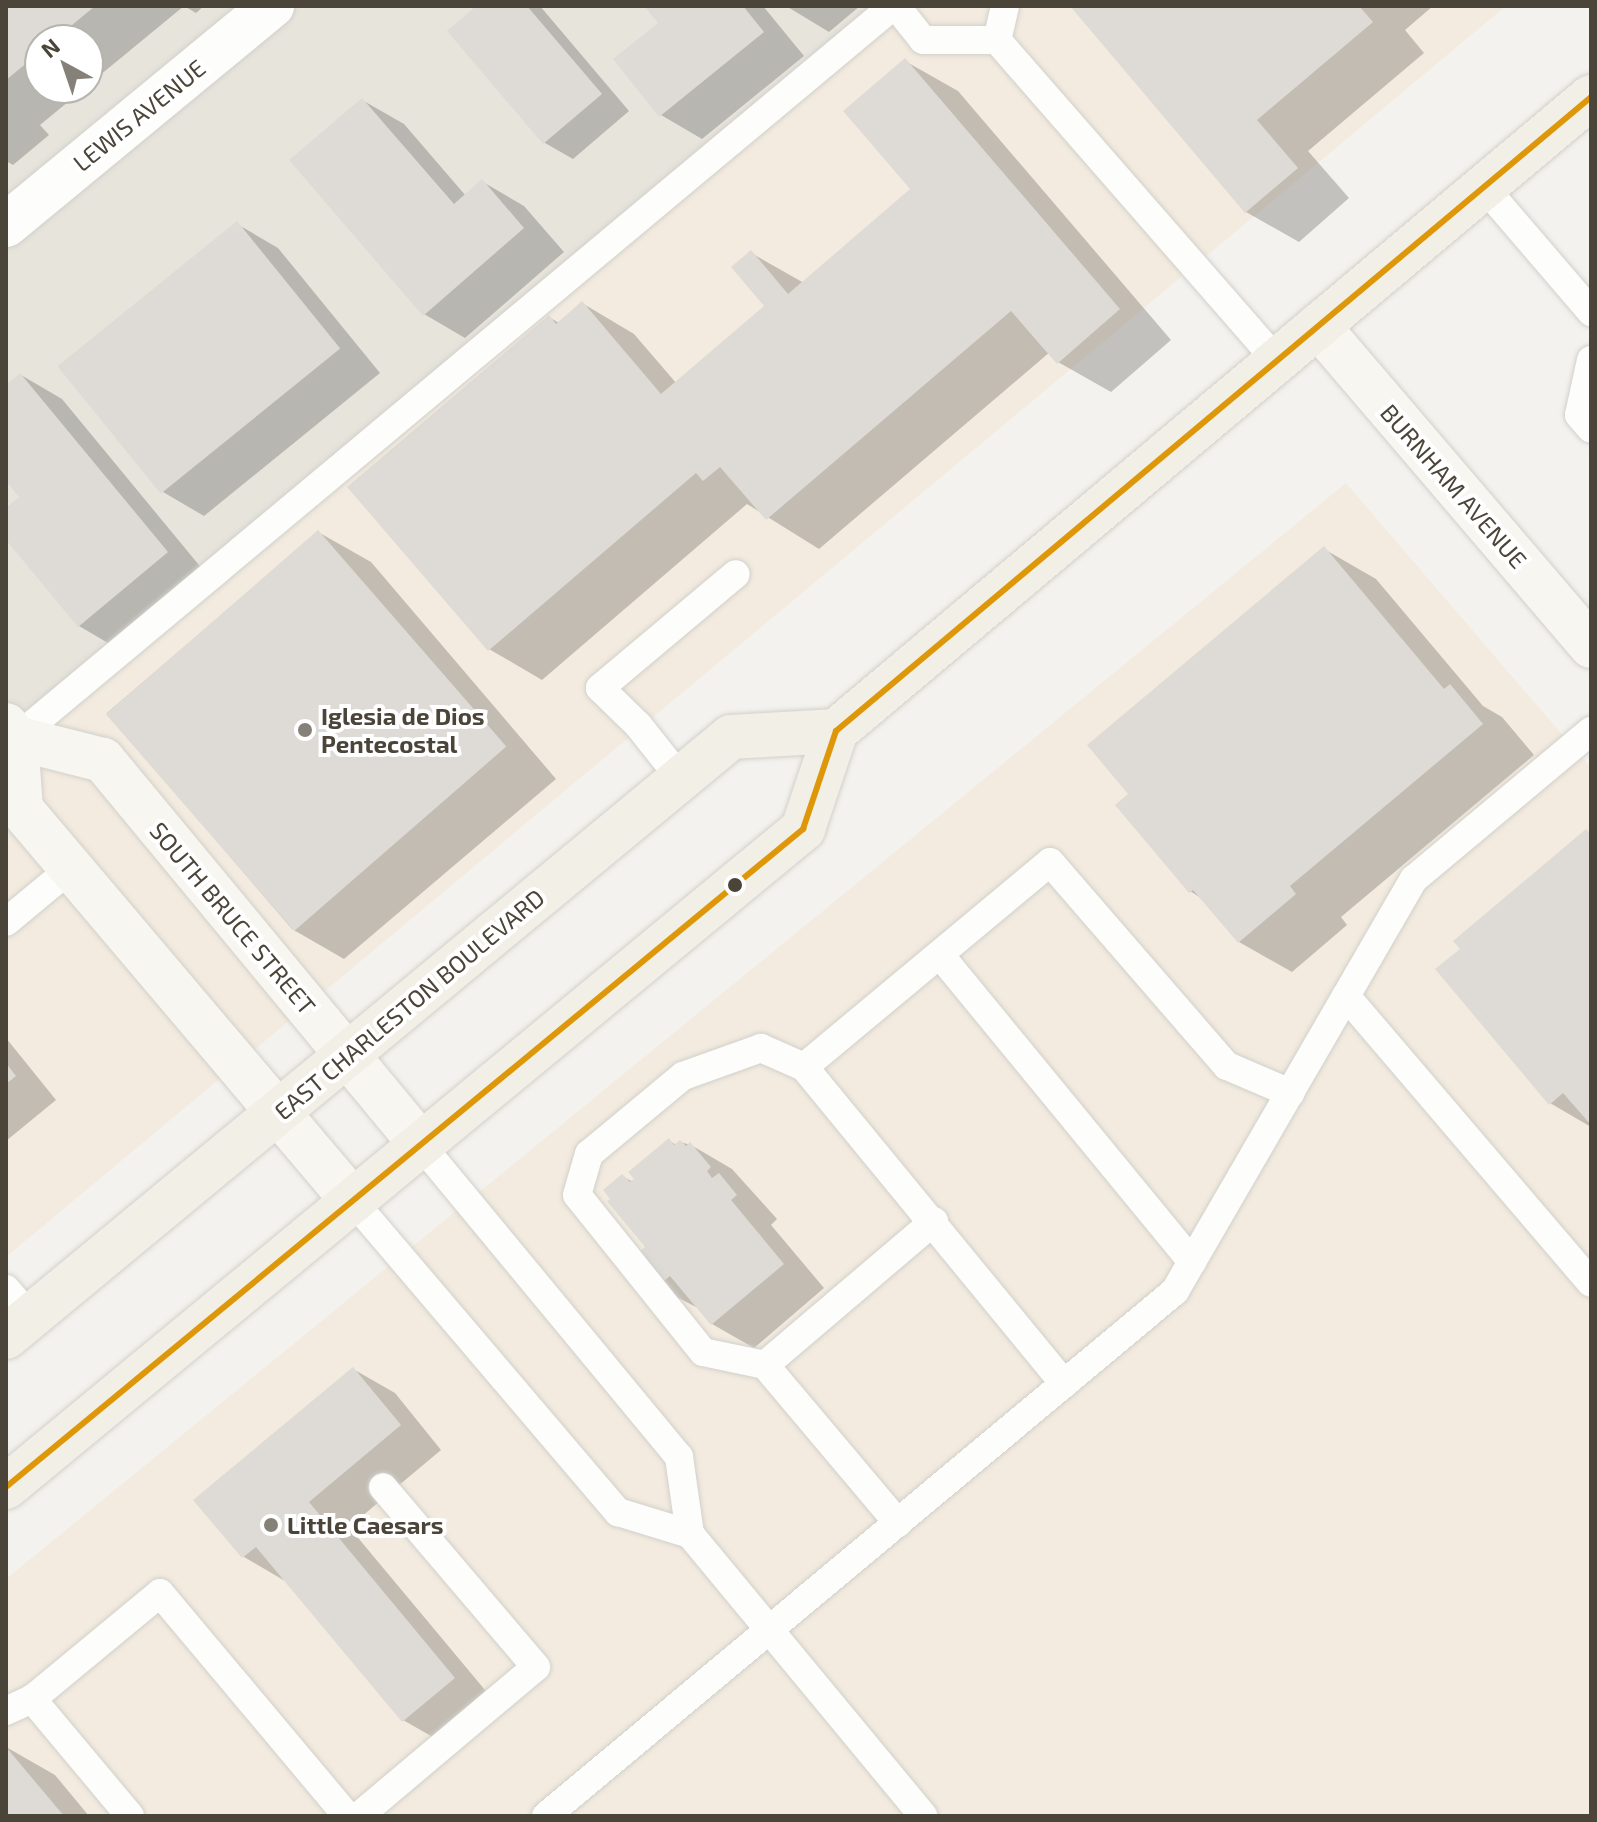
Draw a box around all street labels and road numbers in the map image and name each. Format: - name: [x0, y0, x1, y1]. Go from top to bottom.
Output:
- street label: LEWIS AVENUE: [67, 53, 211, 177]
- street label: BURNHAM AVENUE: [1375, 398, 1533, 574]
- street label: SOUTH BRUCE STREET: [144, 816, 322, 1020]
- street label: EAST CHARLESTON BOULEVARD: [268, 882, 550, 1126]

